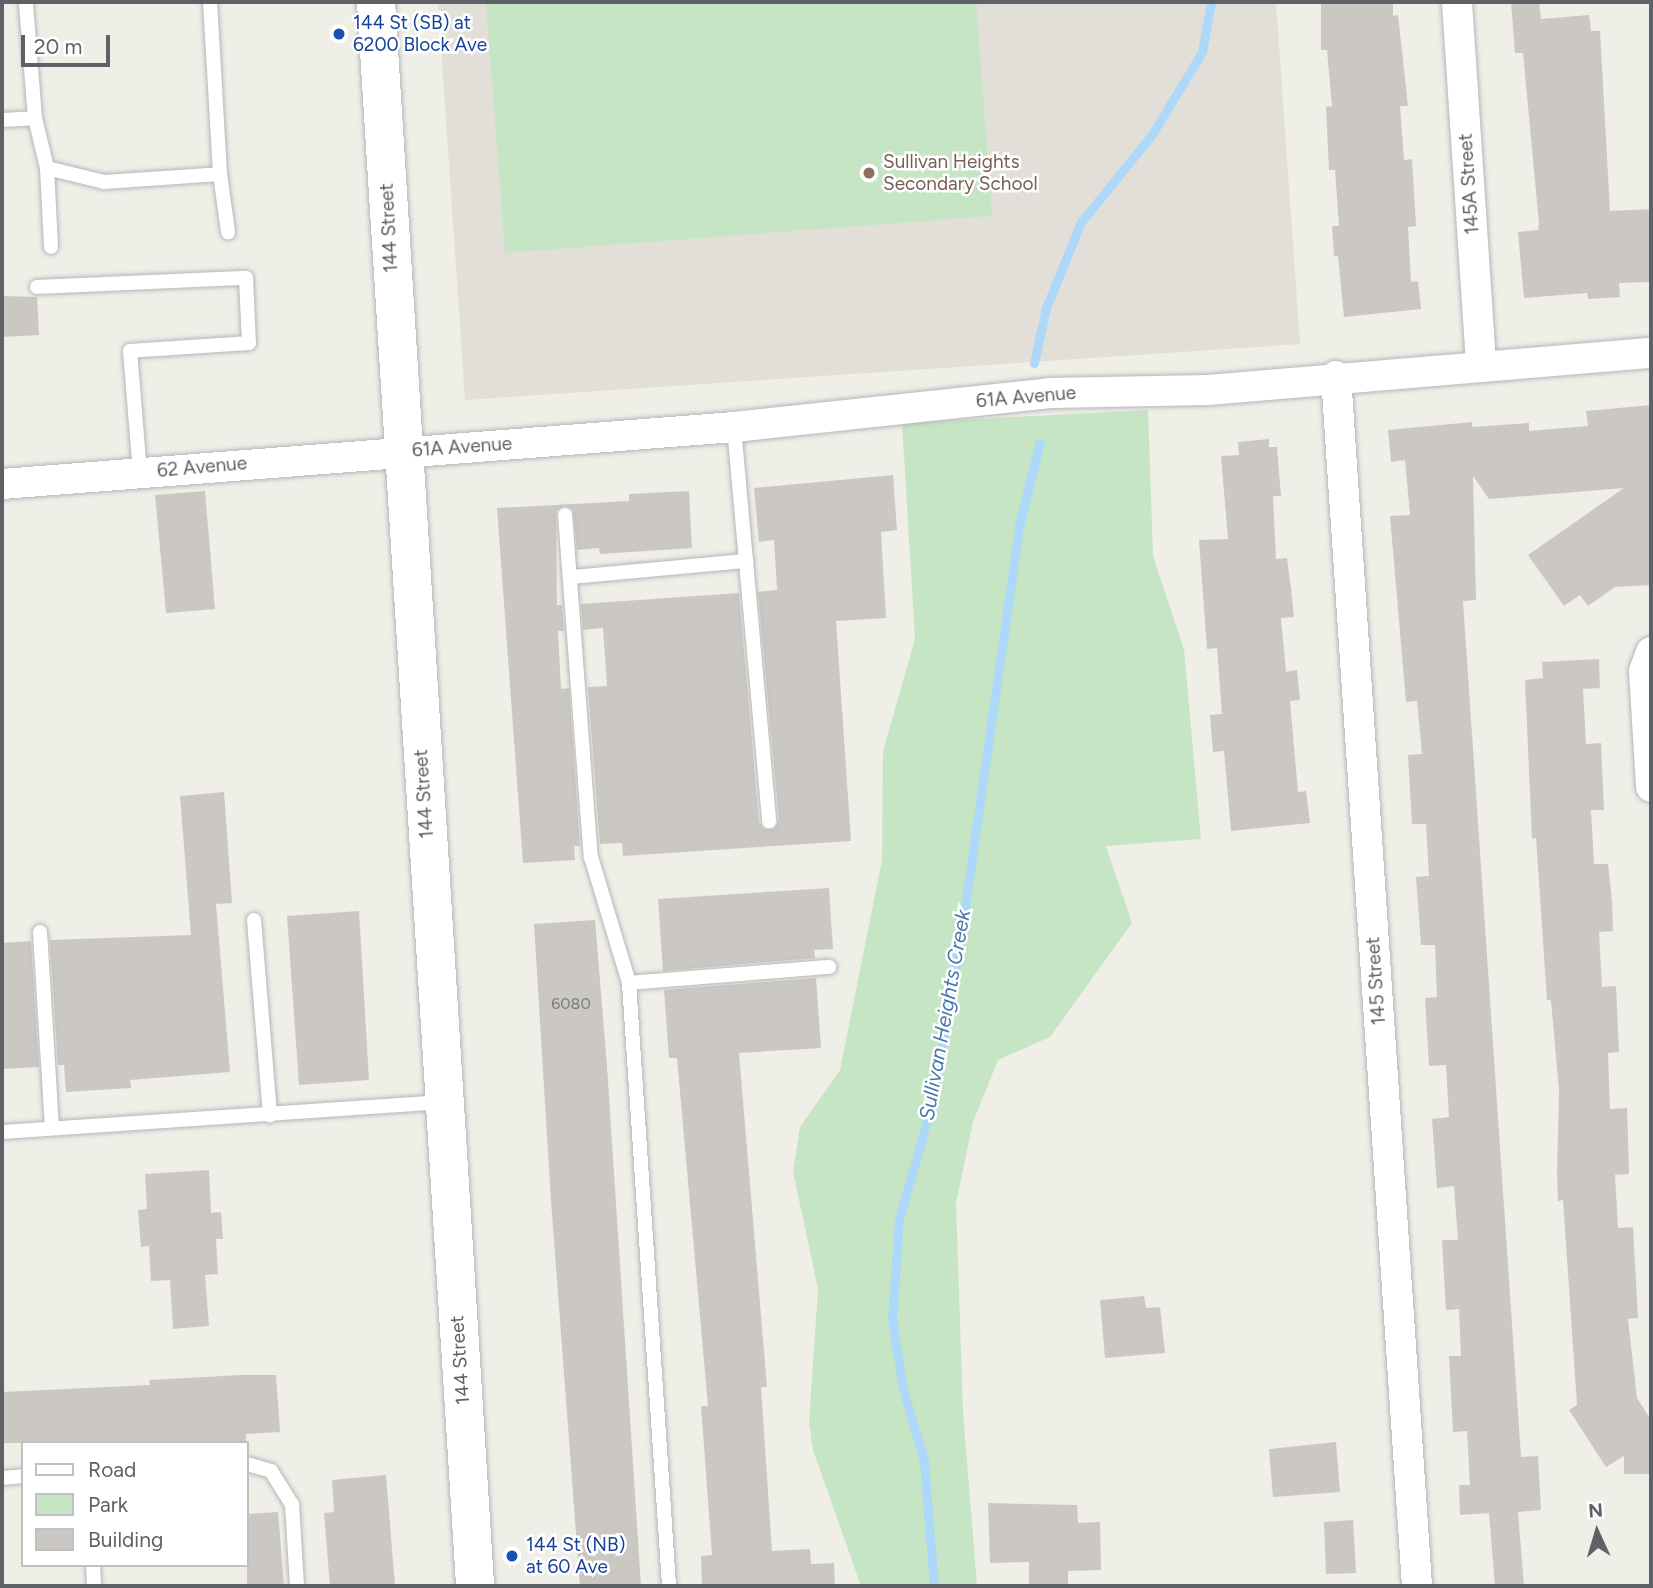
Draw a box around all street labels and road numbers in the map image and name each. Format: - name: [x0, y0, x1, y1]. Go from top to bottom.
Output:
- street label: 145A Street: [1454, 133, 1484, 235]
- street label: 144 Street: [375, 183, 403, 273]
- street label: 61A Avenue: [975, 381, 1077, 413]
- street label: 61A Avenue: [411, 432, 513, 462]
- street label: 62 Avenue: [156, 452, 248, 482]
- street label: 144 Street: [410, 749, 438, 839]
- street label: 145 Street: [1362, 936, 1390, 1026]
- street label: 144 Street: [446, 1315, 474, 1405]

